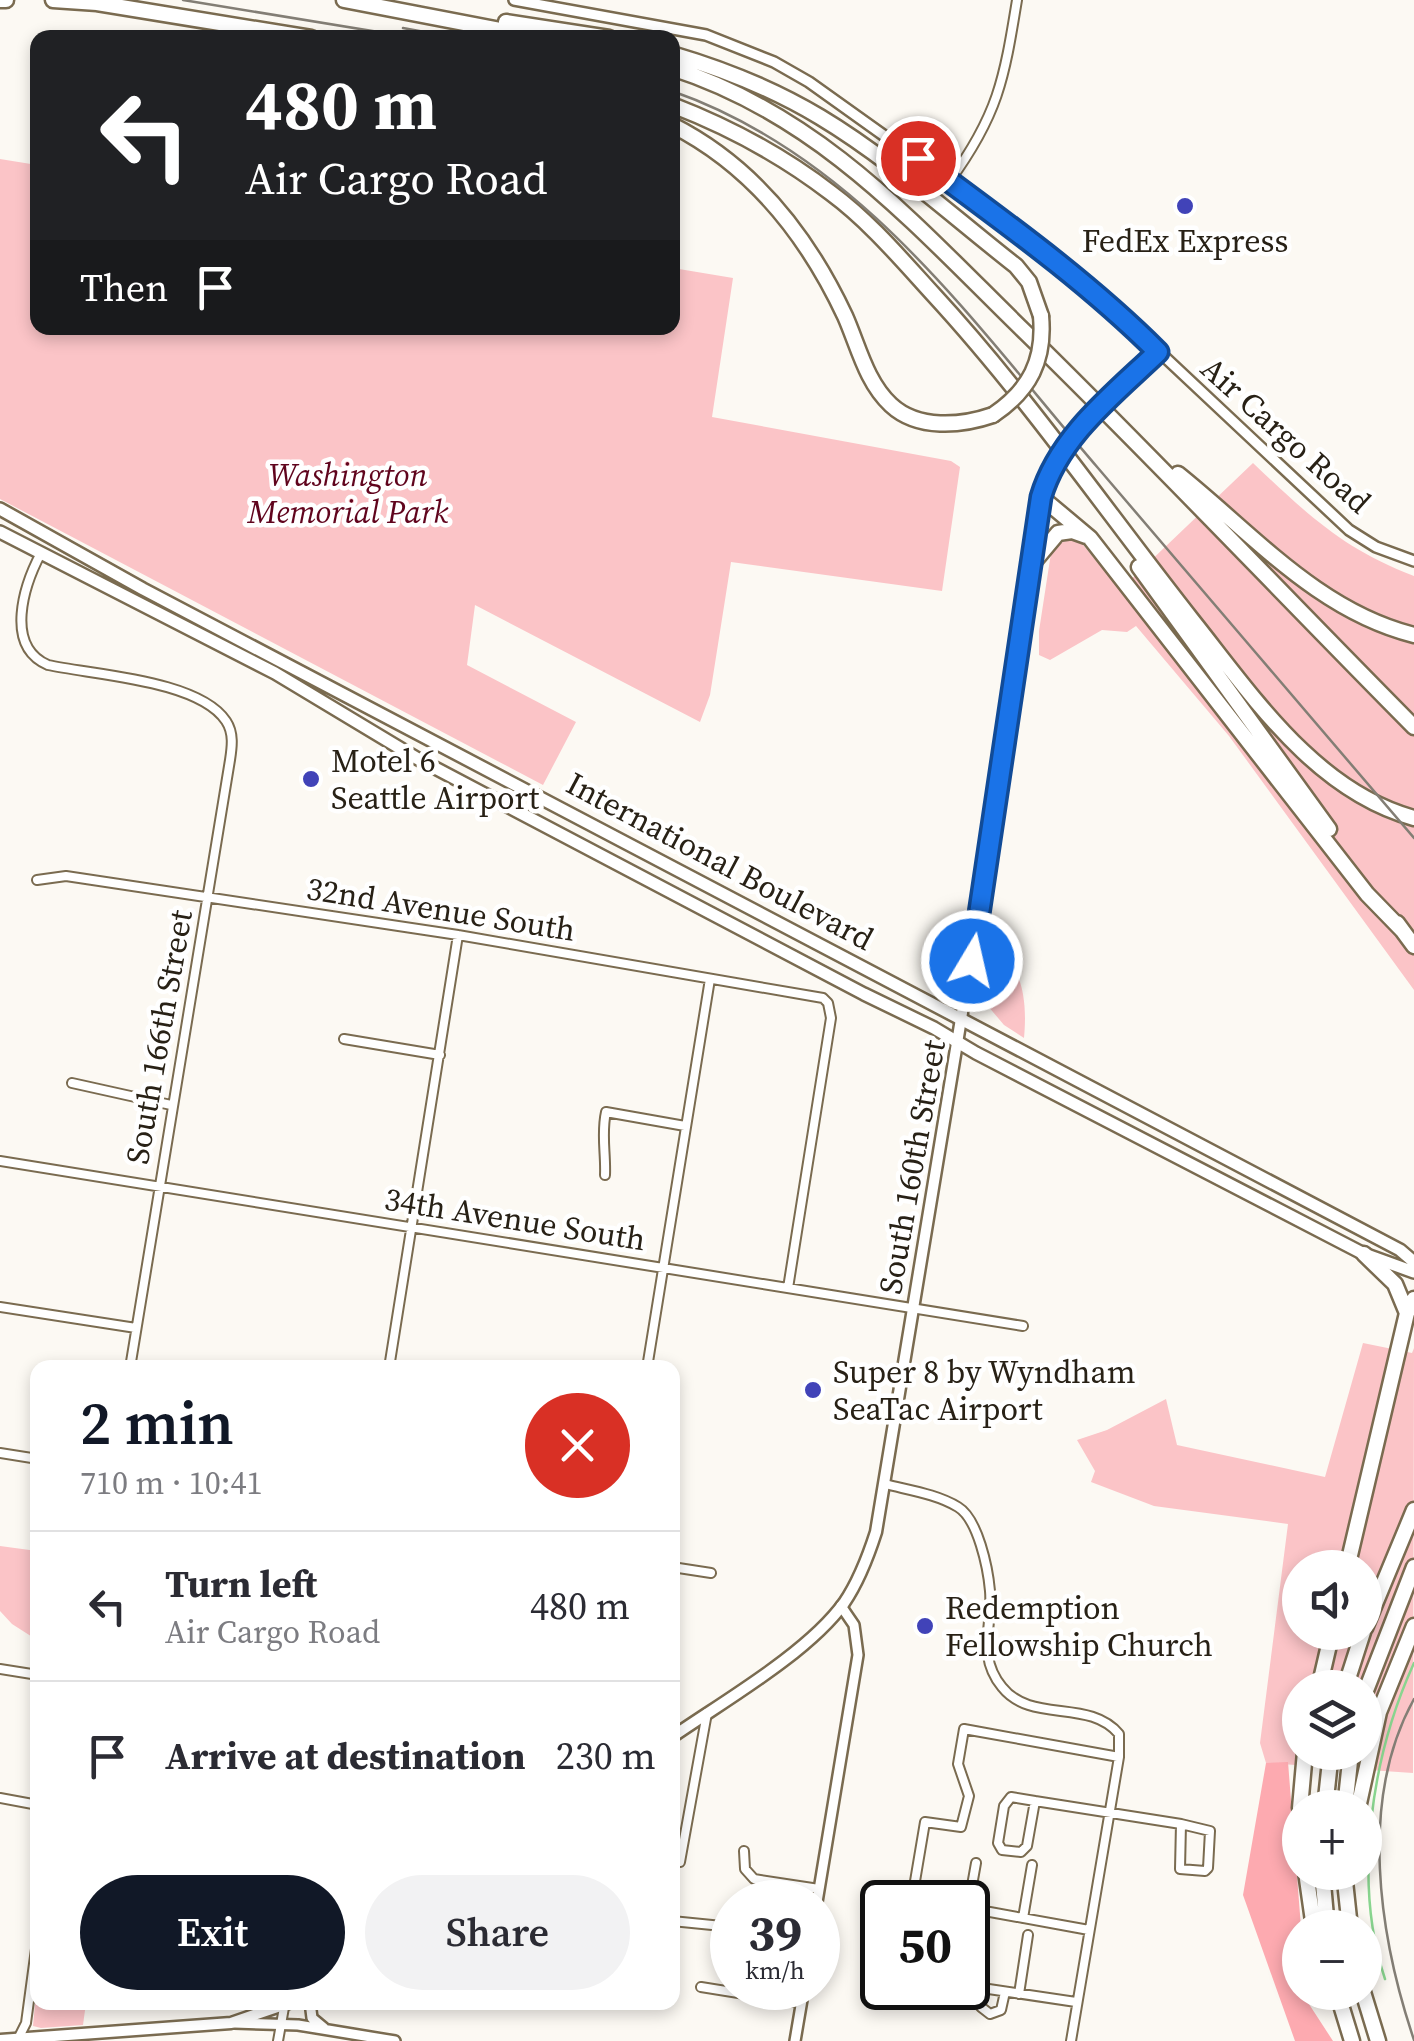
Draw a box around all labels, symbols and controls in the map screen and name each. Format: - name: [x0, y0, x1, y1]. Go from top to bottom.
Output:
- text: 480 m: [245, 56, 437, 152]
- icon: left: [80, 70, 210, 200]
- pin: [876, 116, 961, 201]
- icon: arrive: [891, 131, 946, 186]
- text: Air Cargo Road: [245, 147, 548, 209]
- marker: FedEx Express: [1174, 195, 1196, 217]
- place label: FedEx Express: [1082, 219, 1288, 263]
- icon: arrive: [188, 260, 243, 315]
- text: Then: [80, 262, 168, 314]
- street label: Air Cargo Road: [1191, 347, 1381, 523]
- park label: Washington Memorial Park: [247, 453, 449, 534]
- place label: Motel 6 Seattle Airport: [331, 739, 540, 820]
- street label: International Boulevard: [559, 761, 881, 961]
- marker: Motel 6 Seattle Airport: [300, 768, 322, 790]
- street label: 32nd Avenue South: [304, 866, 578, 952]
- street label: South 166th Street: [115, 906, 203, 1167]
- position arrow: [920, 909, 1024, 1013]
- street label: South 160th Street: [868, 1036, 956, 1297]
- street label: 34th Avenue South: [381, 1177, 649, 1261]
- place label: Super 8 by Wyndham SeaTac Airport: [833, 1350, 1135, 1431]
- marker: Super 8 by Wyndham SeaTac Airport: [802, 1379, 824, 1401]
- text: 2 min: [80, 1382, 234, 1464]
- button: close: [525, 1393, 630, 1498]
- text: 710 m · 10:41: [80, 1461, 262, 1505]
- map controls: [1282, 1550, 1382, 2010]
- button: sound: [1282, 1550, 1382, 1650]
- text: Turn left: [165, 1558, 317, 1610]
- icon: left: [80, 1579, 135, 1634]
- text: 480 m: [530, 1580, 630, 1632]
- place label: Redemption Fellowship Church: [945, 1586, 1213, 1667]
- text: Air Cargo Road: [165, 1610, 380, 1654]
- marker: Redemption Fellowship Church: [914, 1615, 936, 1637]
- button: layers: [1282, 1670, 1382, 1770]
- icon: arrive: [80, 1729, 135, 1784]
- text: Arrive at destination: [165, 1730, 526, 1782]
- text: 230 m: [556, 1730, 656, 1782]
- button: +: [1282, 1790, 1382, 1890]
- button: Exit: [80, 1875, 345, 1990]
- button: Share: [365, 1875, 630, 1990]
- speed limit sign: 50: [860, 1880, 990, 2010]
- text: 39: [748, 1898, 802, 1967]
- button: −: [1282, 1910, 1382, 2010]
- text: km/h: [745, 1953, 805, 1987]

